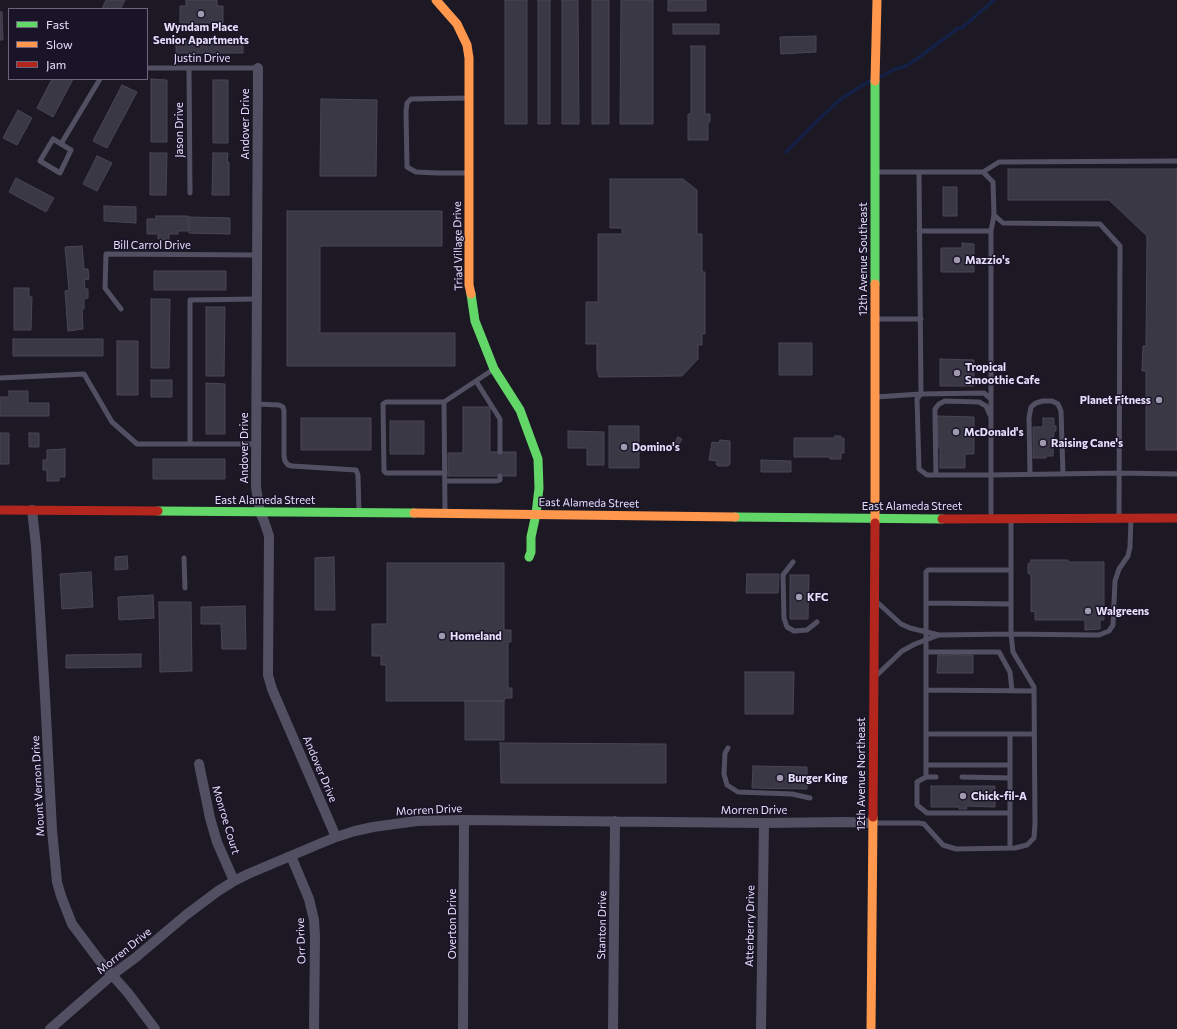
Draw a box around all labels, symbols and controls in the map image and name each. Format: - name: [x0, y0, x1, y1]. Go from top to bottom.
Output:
- legend: [8, 8, 148, 80]
- marker: Wyndam Place Senior Apartments: [196, 9, 206, 19]
- text: Fast: [46, 17, 69, 31]
- place label: Wyndam Place Senior Apartments: [153, 20, 249, 46]
- text: Slow: [46, 37, 73, 51]
- street label: Justin Drive: [174, 51, 230, 65]
- text: Jam: [46, 57, 66, 71]
- street label: Andover Drive: [238, 89, 252, 159]
- street label: Jason Drive: [172, 102, 186, 158]
- street label: Triad Village Drive: [451, 201, 465, 291]
- street label: 12th Avenue Southeast: [856, 202, 870, 316]
- street label: Bill Carrol Drive: [113, 238, 191, 252]
- place label: Mazzio's: [965, 253, 1010, 267]
- marker: Mazzio's: [952, 255, 962, 265]
- place label: Tropical Smoothie Cafe: [965, 360, 1040, 386]
- marker: Tropical Smoothie Cafe: [952, 368, 962, 378]
- place label: Planet Fitness: [1080, 393, 1151, 407]
- marker: Planet Fitness: [1154, 395, 1164, 405]
- street label: Andover Drive: [237, 413, 251, 483]
- place label: McDonald's: [964, 425, 1024, 439]
- marker: McDonald's: [951, 427, 961, 437]
- place label: Raising Cane's: [1051, 436, 1123, 450]
- marker: Raising Cane's: [1038, 438, 1048, 448]
- place label: Domino's: [632, 440, 680, 454]
- marker: Domino's: [619, 442, 629, 452]
- street label: East Alameda Street: [215, 493, 315, 507]
- street label: East Alameda Street: [539, 496, 639, 510]
- street label: East Alameda Street: [862, 499, 962, 513]
- place label: KFC: [807, 590, 829, 604]
- marker: KFC: [794, 592, 804, 602]
- place label: Walgreens: [1096, 604, 1149, 618]
- marker: Walgreens: [1083, 606, 1093, 616]
- place label: Homeland: [450, 629, 502, 643]
- marker: Homeland: [437, 631, 447, 641]
- street label: 12th Avenue Northeast: [854, 717, 868, 831]
- street label: Andover Drive: [300, 734, 340, 804]
- street label: Mount Vernon Drive: [29, 735, 47, 837]
- place label: Burger King: [788, 771, 848, 785]
- marker: Burger King: [775, 773, 785, 783]
- street label: Monroe Court: [209, 784, 243, 856]
- place label: Chick-fil-A: [971, 789, 1027, 803]
- marker: Chick-fil-A: [958, 791, 968, 801]
- street label: Morren Drive: [395, 802, 463, 818]
- street label: Morren Drive: [721, 803, 787, 817]
- street label: Atterberry Drive: [743, 885, 757, 967]
- street label: Overton Drive: [445, 889, 459, 959]
- street label: Stanton Drive: [595, 890, 609, 960]
- street label: Orr Drive: [294, 918, 308, 964]
- street label: Morren Drive: [94, 925, 154, 977]

